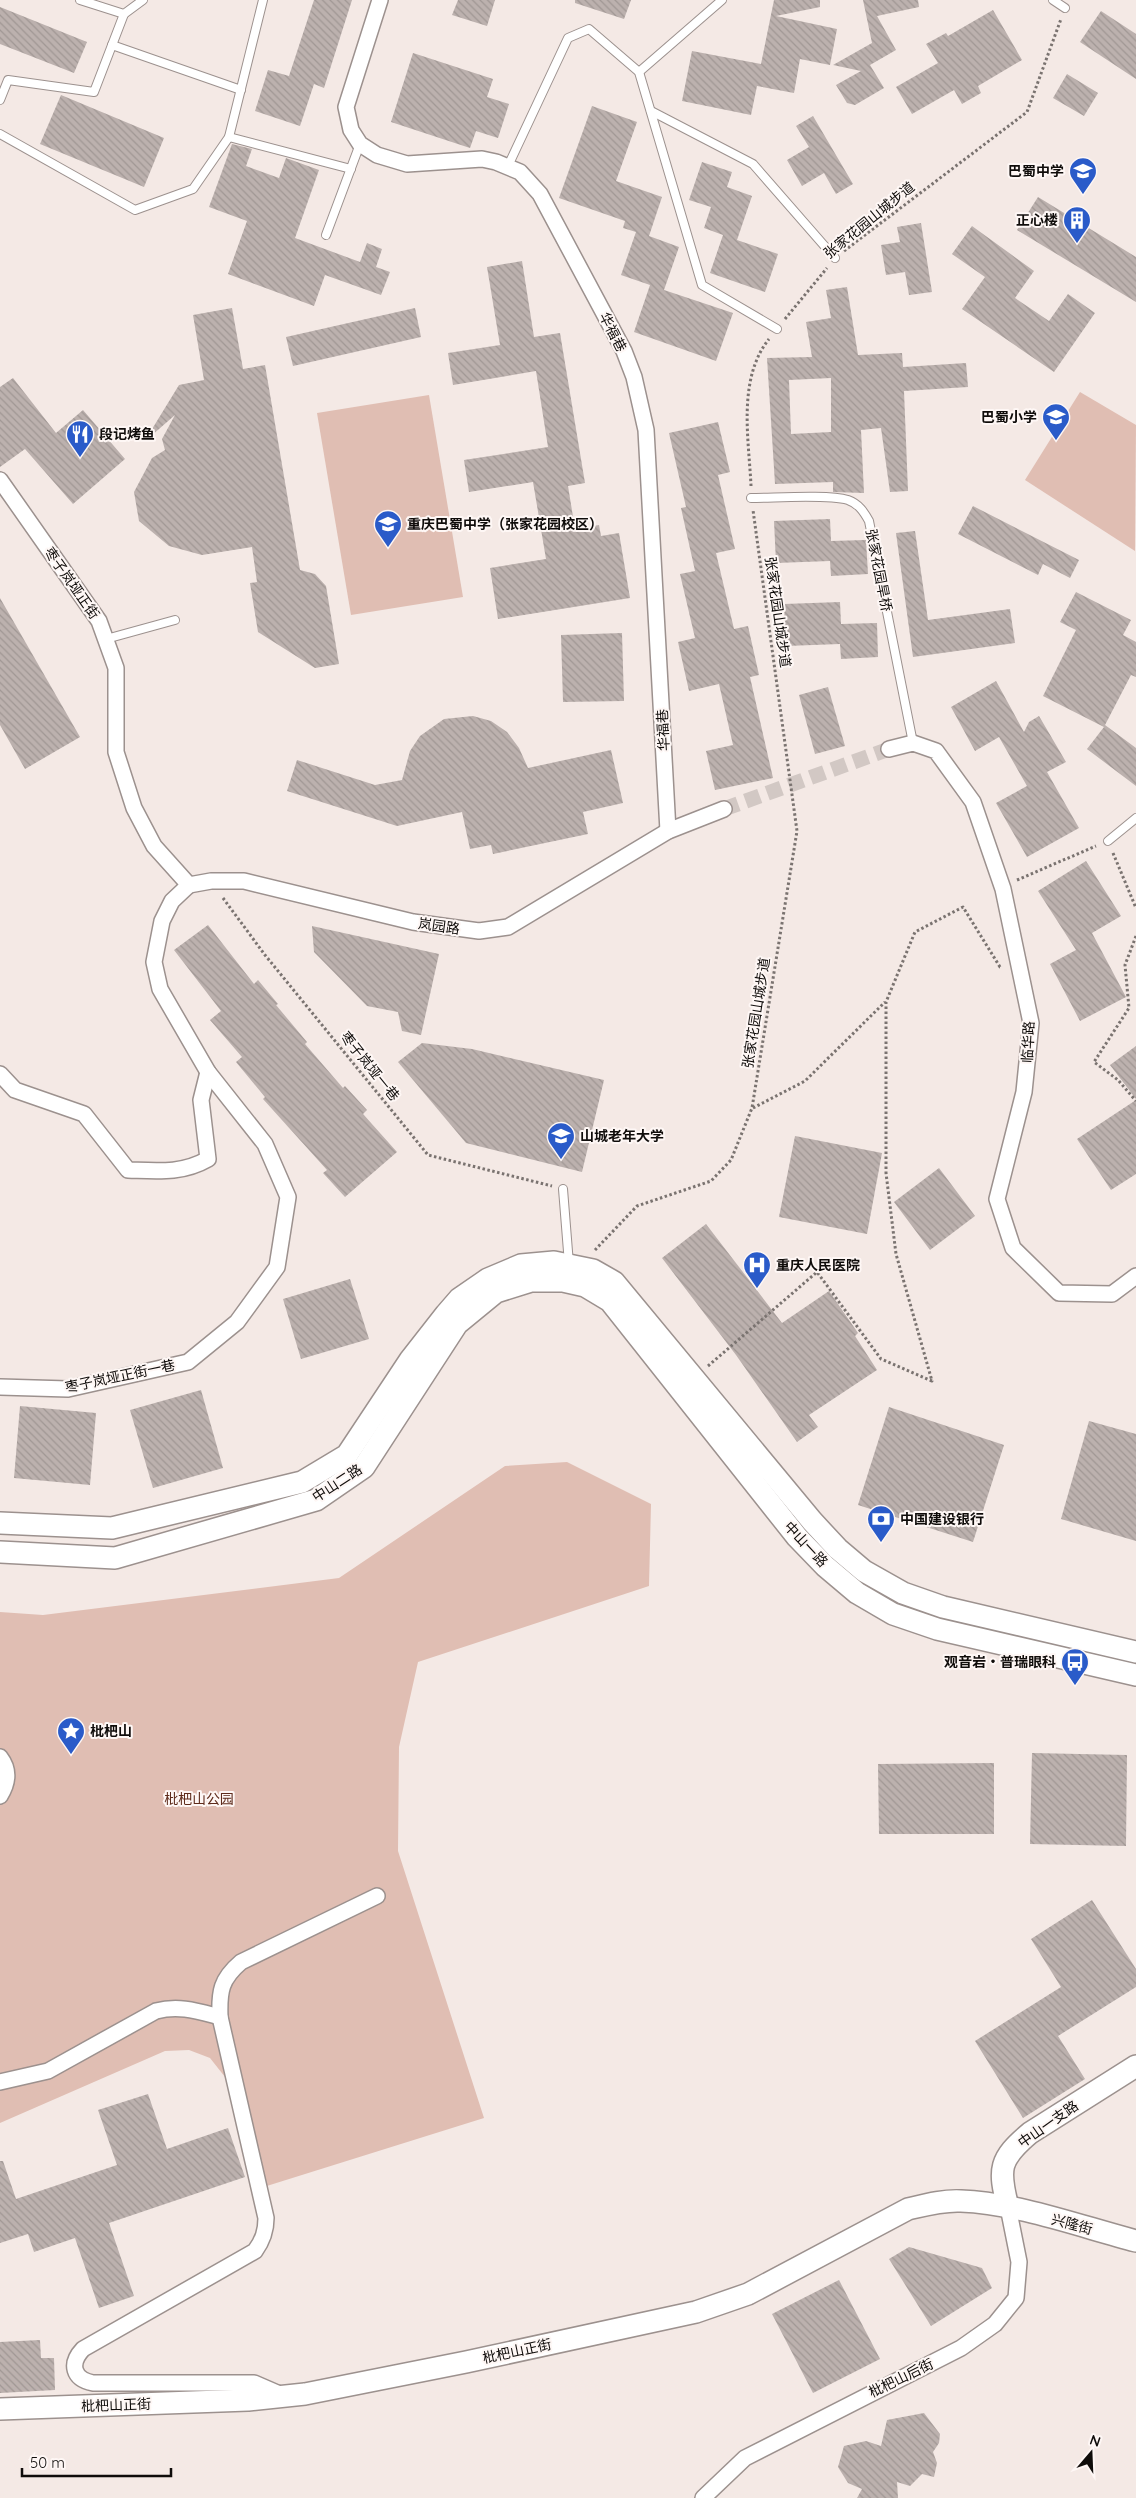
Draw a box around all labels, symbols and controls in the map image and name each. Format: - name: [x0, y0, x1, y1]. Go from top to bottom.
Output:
- school or university icon: 巴蜀中学: [1068, 156, 1098, 195]
- place label: 巴蜀中学: [1008, 162, 1064, 180]
- street label: 张家花园山城步道: [820, 178, 918, 262]
- building icon: 正心楼: [1062, 205, 1092, 244]
- place label: 正心楼: [1016, 211, 1058, 229]
- street label: 华福巷: [595, 309, 631, 355]
- school or university icon: 巴蜀小学: [1041, 402, 1071, 441]
- place label: 巴蜀小学: [981, 408, 1037, 426]
- restaurant icon: 段记烤鱼: [65, 419, 95, 458]
- place label: 段记烤鱼: [99, 425, 155, 443]
- school or university icon: 重庆巴蜀中学（张家花园校区）: [373, 509, 403, 548]
- place label: 重庆巴蜀中学（张家花园校区）: [407, 515, 603, 533]
- street label: 张家花园旱桥: [862, 527, 896, 613]
- street label: 枣子岚垭正街: [41, 543, 103, 623]
- street label: 张家花园山城步道: [761, 555, 795, 669]
- street label: 华福巷: [653, 709, 673, 751]
- street label: 岚园路: [417, 914, 461, 938]
- street label: 张家花园山城步道: [738, 956, 774, 1070]
- street label: 临华路: [1018, 1021, 1038, 1063]
- street label: 枣子岚垭一巷: [337, 1028, 403, 1104]
- school or university icon: 山城老年大学: [546, 1121, 576, 1160]
- place label: 山城老年大学: [580, 1127, 664, 1145]
- hospital icon: 重庆人民医院: [742, 1250, 772, 1289]
- place label: 重庆人民医院: [776, 1256, 860, 1274]
- street label: 枣子岚垭正街一巷: [63, 1356, 177, 1396]
- street label: 中山二路: [309, 1460, 365, 1506]
- bank icon: 中国建设银行: [866, 1504, 896, 1543]
- place label: 中国建设银行: [900, 1510, 984, 1528]
- street label: 中山一路: [780, 1517, 832, 1571]
- bus stop icon: 观音岩‧普瑞眼科: [1060, 1647, 1090, 1686]
- place label: 观音岩‧普瑞眼科: [944, 1653, 1056, 1671]
- place icon: 枇杷山: [56, 1716, 86, 1755]
- place label: 枇杷山: [90, 1722, 132, 1740]
- park label: 枇杷山公园: [164, 1790, 234, 1808]
- street label: 中山一支路: [1014, 2097, 1082, 2151]
- street label: 兴隆街: [1049, 2210, 1095, 2238]
- street label: 枇杷山正街: [481, 2335, 553, 2367]
- street label: 枇杷山后街: [866, 2355, 936, 2401]
- street label: 枇杷山正街: [81, 2395, 151, 2415]
- north arrow: [1066, 2428, 1116, 2478]
- text: N: [1087, 2431, 1103, 2451]
- scale bar: [22, 2446, 171, 2478]
- text: 50 m: [30, 2453, 65, 2472]

